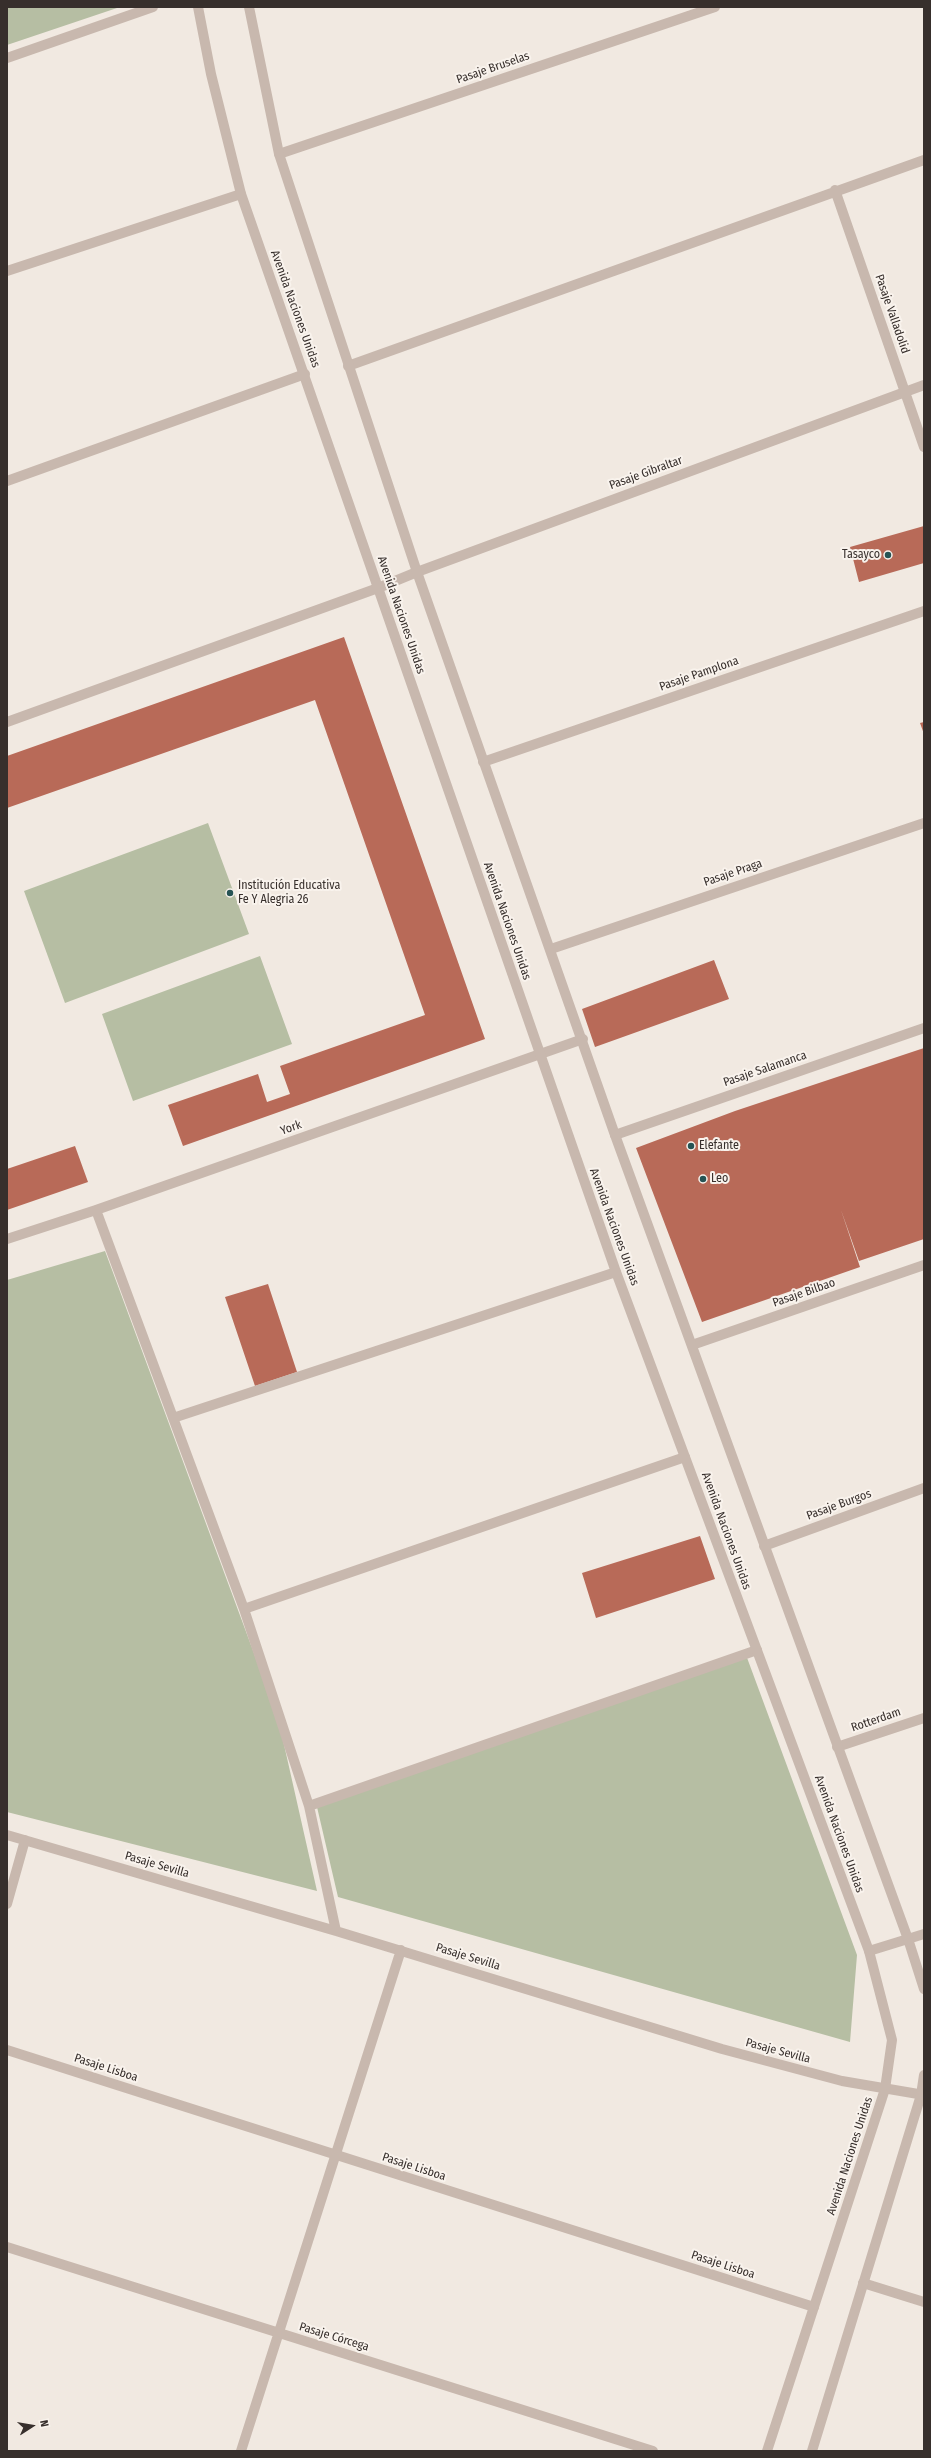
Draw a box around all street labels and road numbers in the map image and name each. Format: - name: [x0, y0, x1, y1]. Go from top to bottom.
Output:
- street label: Pasaje Bruselas: [455, 49, 531, 87]
- street label: Avenida Naciones Unidas: [267, 248, 323, 370]
- street label: Pasaje Valladolid: [872, 272, 912, 356]
- street label: Pasaje Gibraltar: [607, 453, 685, 493]
- street label: Avenida Naciones Unidas: [374, 554, 428, 676]
- street label: Pasaje Pamplona: [658, 654, 740, 694]
- street label: Pasaje Praga: [702, 856, 764, 890]
- street label: Avenida Naciones Unidas: [480, 860, 534, 982]
- street label: Pasaje Salamanca: [722, 1048, 808, 1090]
- street label: York: [279, 1118, 303, 1138]
- street label: Avenida Naciones Unidas: [586, 1166, 642, 1288]
- street label: Pasaje Bilbao: [771, 1276, 837, 1310]
- street label: Avenida Naciones Unidas: [698, 1470, 754, 1592]
- street label: Pasaje Burgos: [805, 1487, 873, 1523]
- street label: Rotterdam: [849, 1705, 903, 1735]
- street label: Avenida Naciones Unidas: [811, 1773, 867, 1895]
- street label: Pasaje Sevilla: [123, 1849, 191, 1881]
- street label: Pasaje Sevilla: [434, 1940, 502, 1974]
- street label: Pasaje Sevilla: [744, 2035, 812, 2067]
- street label: Pasaje Lisboa: [72, 2051, 140, 2085]
- street label: Avenida Naciones Unidas: [824, 2095, 876, 2217]
- street label: Pasaje Lisboa: [380, 2150, 448, 2184]
- street label: Pasaje Lisboa: [689, 2248, 757, 2282]
- street label: Pasaje Córcega: [297, 2320, 371, 2354]

